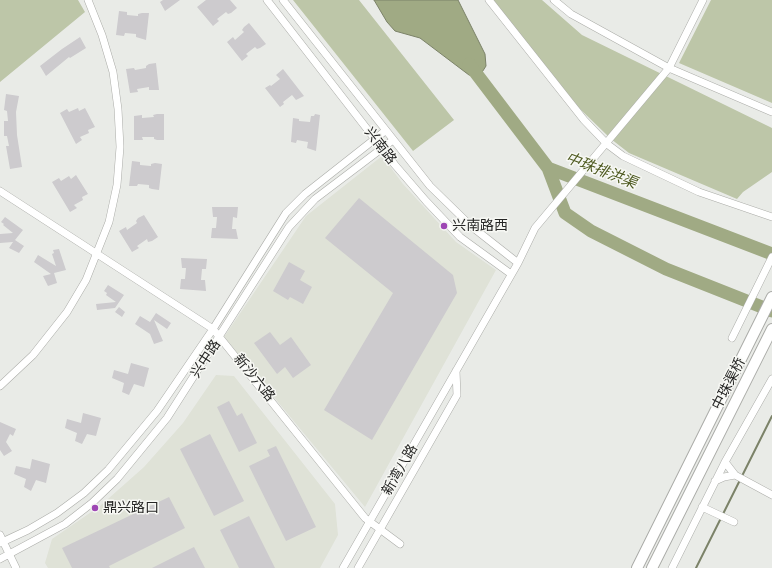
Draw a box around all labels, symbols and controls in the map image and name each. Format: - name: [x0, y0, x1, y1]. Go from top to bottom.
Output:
- street label: 兴南路: [360, 124, 400, 168]
- water label: 中珠排洪渠: [563, 149, 639, 193]
- place label: 兴南路西: [452, 218, 508, 234]
- marker: 兴南路西: [439, 221, 449, 231]
- street label: 兴中路: [188, 337, 224, 381]
- street label: 新沙六路: [230, 351, 278, 405]
- street label: 中珠渠桥: [709, 355, 749, 413]
- street label: 新湾八路: [379, 442, 421, 498]
- place label: 鼎兴路口: [103, 500, 159, 516]
- marker: 鼎兴路口: [90, 503, 100, 513]

